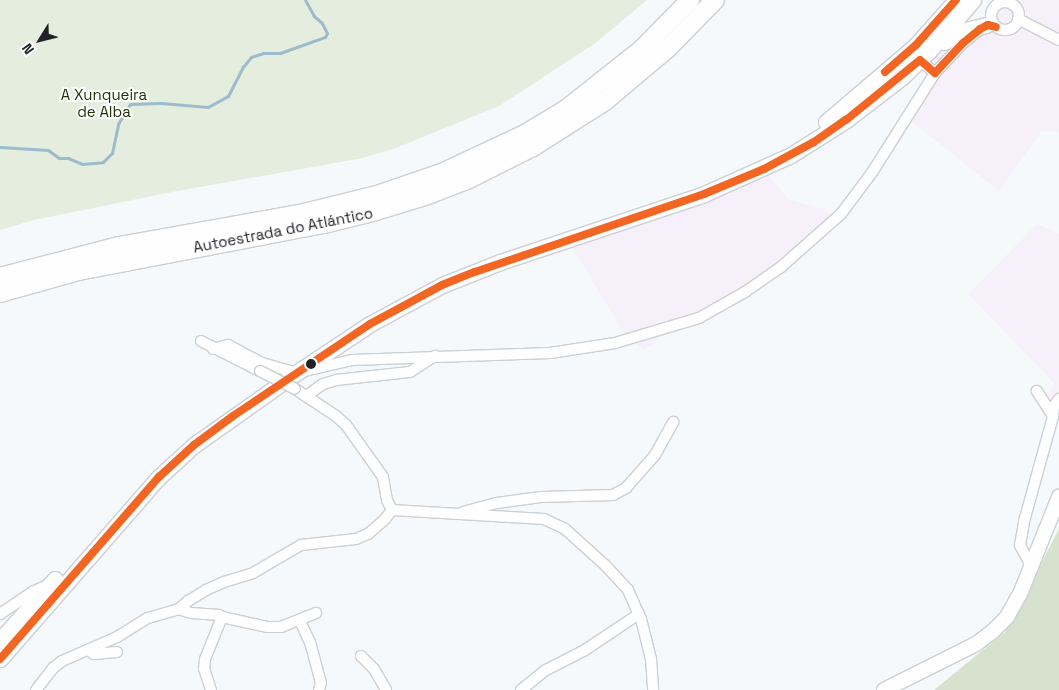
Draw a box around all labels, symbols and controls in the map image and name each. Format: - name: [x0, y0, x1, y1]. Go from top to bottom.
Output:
- north arrow: [15, 15, 65, 65]
- text: N: [18, 40, 38, 58]
- park label: A Xunqueira de Alba: [61, 85, 147, 120]
- street label: Autoestrada do Atlántico: [191, 204, 375, 256]
- unlabelled marker: [306, 359, 316, 369]

